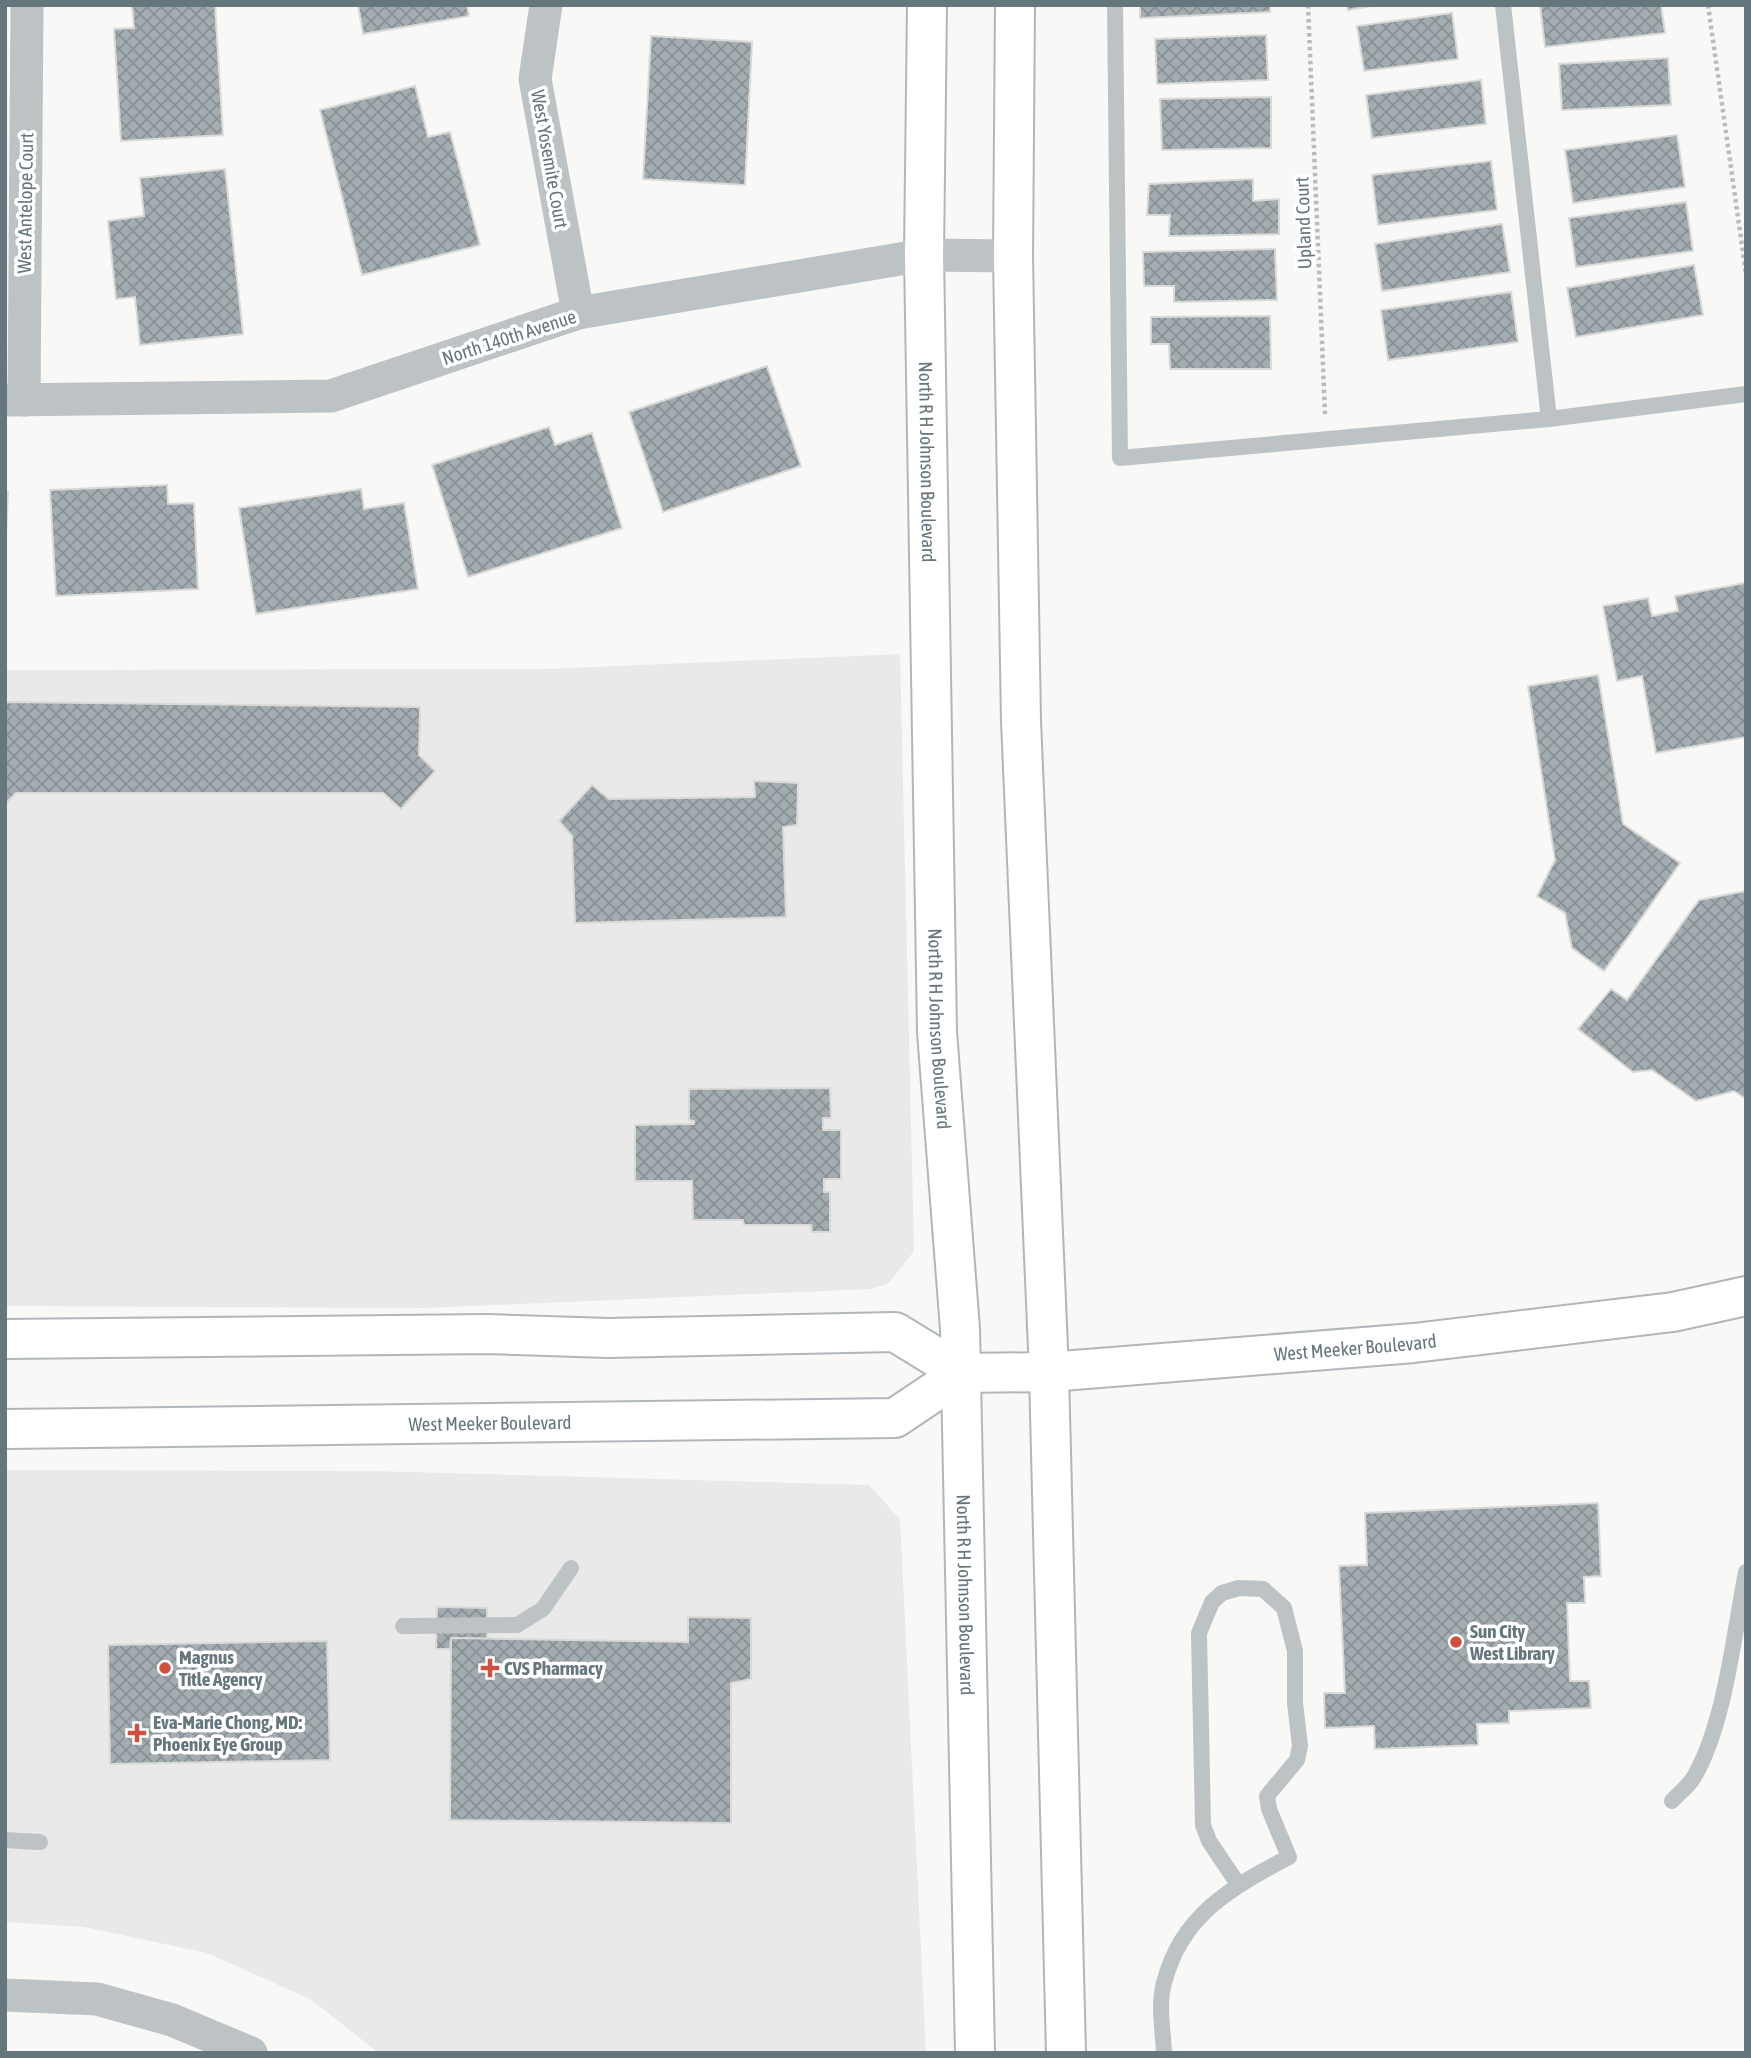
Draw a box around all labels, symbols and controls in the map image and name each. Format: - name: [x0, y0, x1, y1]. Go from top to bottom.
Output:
- street label: West Yosemite Court: [527, 88, 573, 230]
- street label: West Antelope Court: [13, 133, 37, 273]
- street label: Upland Court: [1290, 176, 1316, 270]
- street label: North 140th Avenue: [439, 305, 579, 369]
- street label: North R H Johnson Boulevard: [915, 361, 940, 563]
- street label: North R H Johnson Boulevard: [924, 928, 955, 1130]
- street label: West Meeker Boulevard: [1273, 1329, 1438, 1365]
- street label: West Meeker Boulevard: [408, 1411, 572, 1435]
- street label: North R H Johnson Boulevard: [952, 1494, 979, 1696]
- place label: Sun City West Library: [1469, 1620, 1555, 1664]
- marker: Sun City West Library: [1448, 1634, 1464, 1650]
- place label: Magnus Title Agency: [179, 1646, 263, 1690]
- place label: CVS Pharmacy: [504, 1657, 603, 1679]
- marker: Magnus Title Agency: [157, 1660, 173, 1676]
- marker: CVS Pharmacy: [482, 1660, 498, 1676]
- place label: Eva-Marie Chong, MD: Phoenix Eye Group: [153, 1711, 303, 1755]
- marker: Eva-Marie Chong, MD: Phoenix Eye Group: [127, 1723, 147, 1743]

